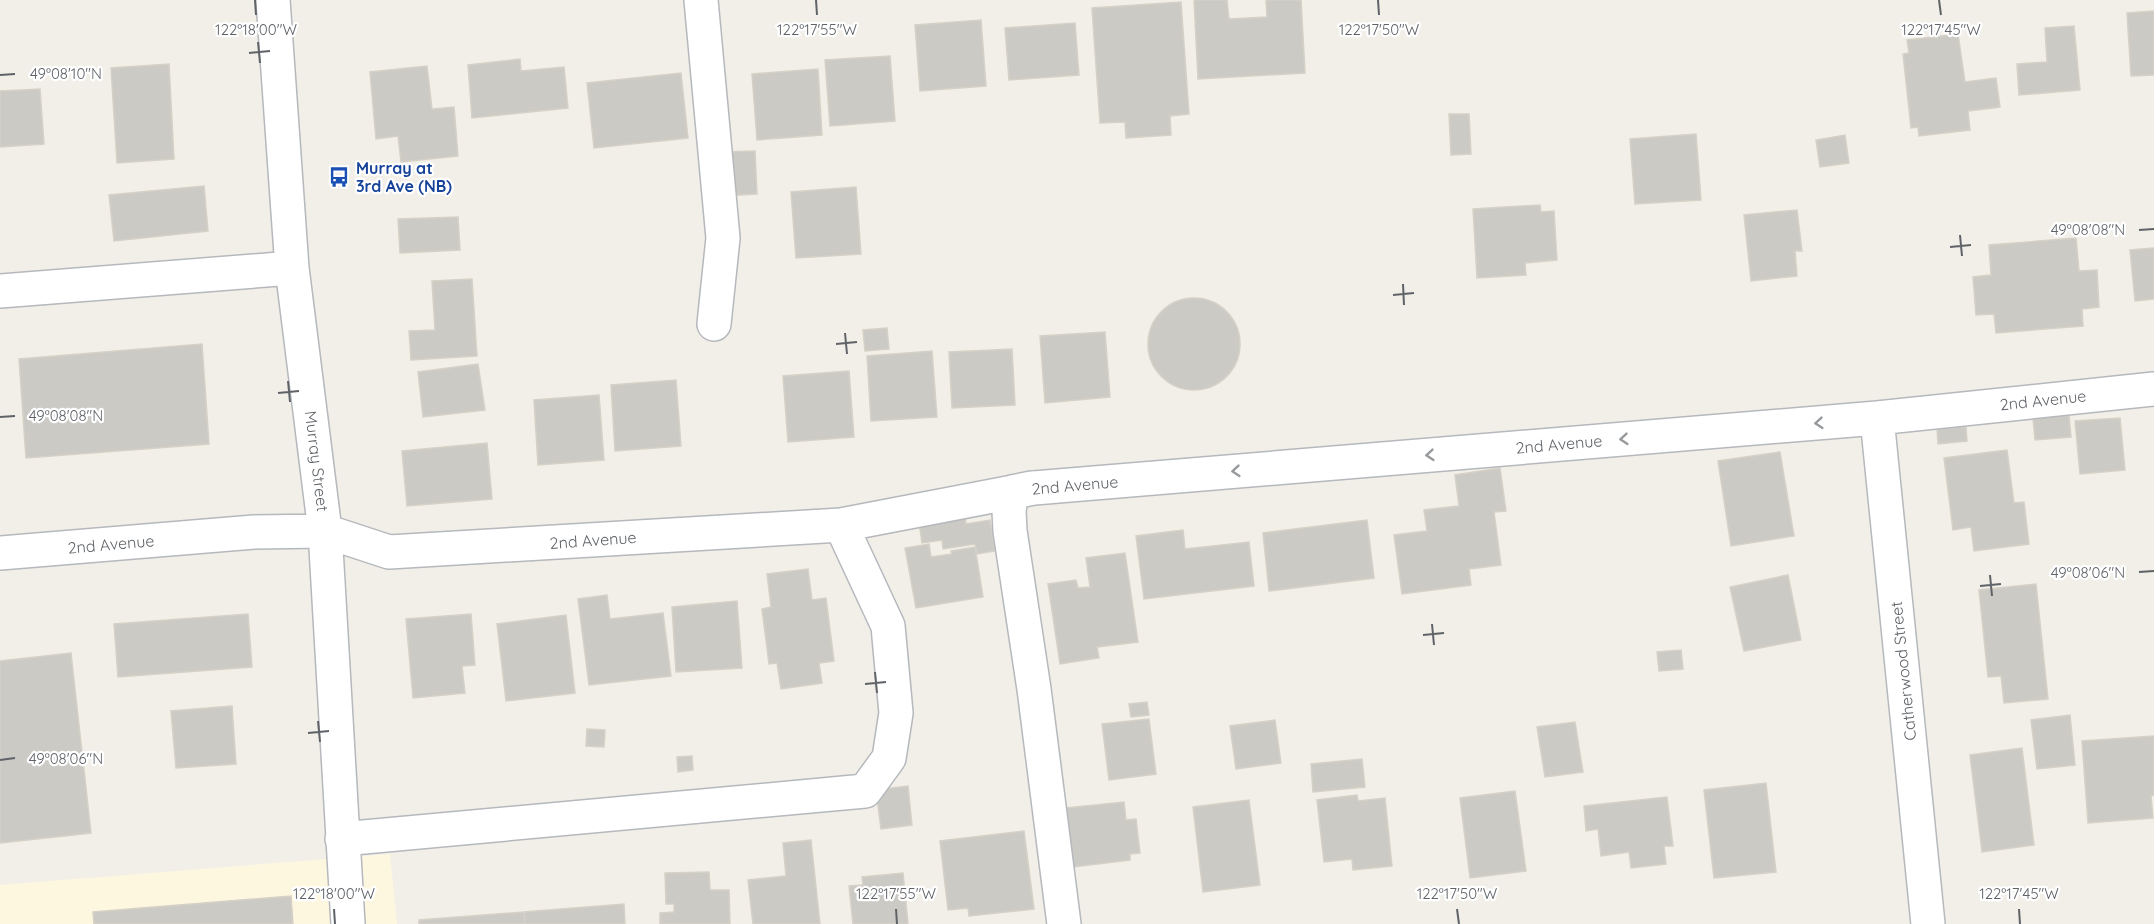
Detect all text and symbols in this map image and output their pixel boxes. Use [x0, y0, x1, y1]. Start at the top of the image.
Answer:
text: 122°18'00"W [215, 20, 297, 39]
text: 122°17'55"W [777, 20, 857, 39]
text: 122°17'50"W [1339, 20, 1420, 39]
text: 122°17'45"W [1901, 20, 1981, 39]
text: 49°08'10"N [30, 64, 102, 83]
place label: Murray at 3rd Ave (NB) [356, 158, 452, 196]
bus stop icon: Murray at 3rd Ave (NB) [327, 165, 351, 189]
text: 49°08'08"N [2051, 220, 2125, 239]
street label: 2nd Avenue [1999, 386, 2087, 414]
text: 49°08'08"N [29, 406, 103, 425]
street label: Murray Street [301, 409, 333, 513]
one-way arrow [1814, 416, 1823, 429]
street label: 2nd Avenue [1515, 430, 1603, 458]
one-way arrow [1620, 432, 1629, 445]
one-way arrow [1426, 448, 1435, 461]
one-way arrow [1231, 464, 1240, 477]
street label: 2nd Avenue [1031, 471, 1119, 499]
street label: 2nd Avenue [549, 527, 637, 553]
street label: 2nd Avenue [67, 530, 155, 558]
text: 49°08'06"N [2051, 563, 2125, 582]
street label: Catherwood Street [1886, 600, 1920, 742]
text: 49°08'06"N [29, 749, 103, 768]
text: 122°18'00"W [293, 884, 375, 903]
text: 122°17'55"W [856, 884, 936, 903]
text: 122°17'50"W [1417, 884, 1498, 903]
text: 122°17'45"W [1979, 884, 2059, 903]

